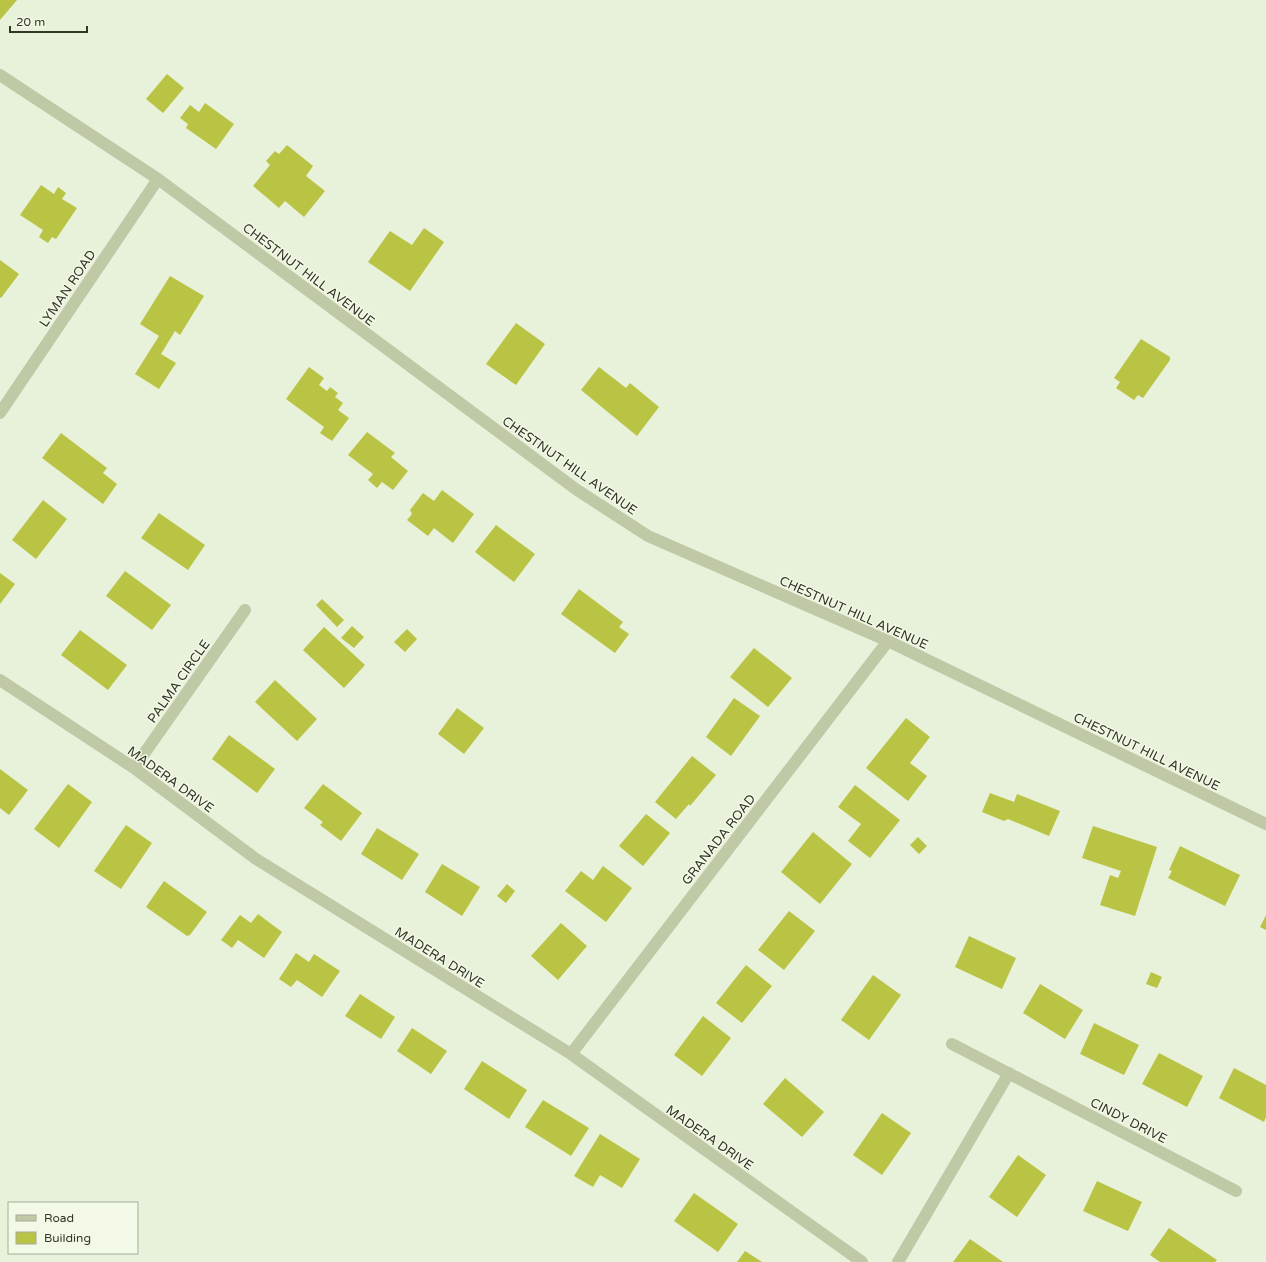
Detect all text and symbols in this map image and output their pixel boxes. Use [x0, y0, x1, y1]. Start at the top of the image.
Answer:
scale bar [10, 8, 87, 34]
text: 20 m [16, 15, 45, 29]
street label: CHESTNUT HILL AVENUE [239, 220, 378, 330]
street label: LYMAN ROAD [36, 247, 100, 330]
street label: CHESTNUT HILL AVENUE [499, 413, 640, 519]
street label: CHESTNUT HILL AVENUE [777, 573, 930, 653]
street label: PALMA CIRCLE [144, 637, 213, 726]
street label: CHESTNUT HILL AVENUE [1071, 709, 1222, 794]
street label: MADERA DRIVE [124, 743, 217, 816]
street label: GRANADA ROAD [678, 791, 759, 888]
street label: MADERA DRIVE [392, 924, 487, 992]
street label: CINDY DRIVE [1087, 1095, 1170, 1147]
street label: MADERA DRIVE [663, 1102, 756, 1174]
legend [8, 1202, 138, 1254]
text: Road [44, 1211, 74, 1225]
text: Building [44, 1231, 91, 1245]

